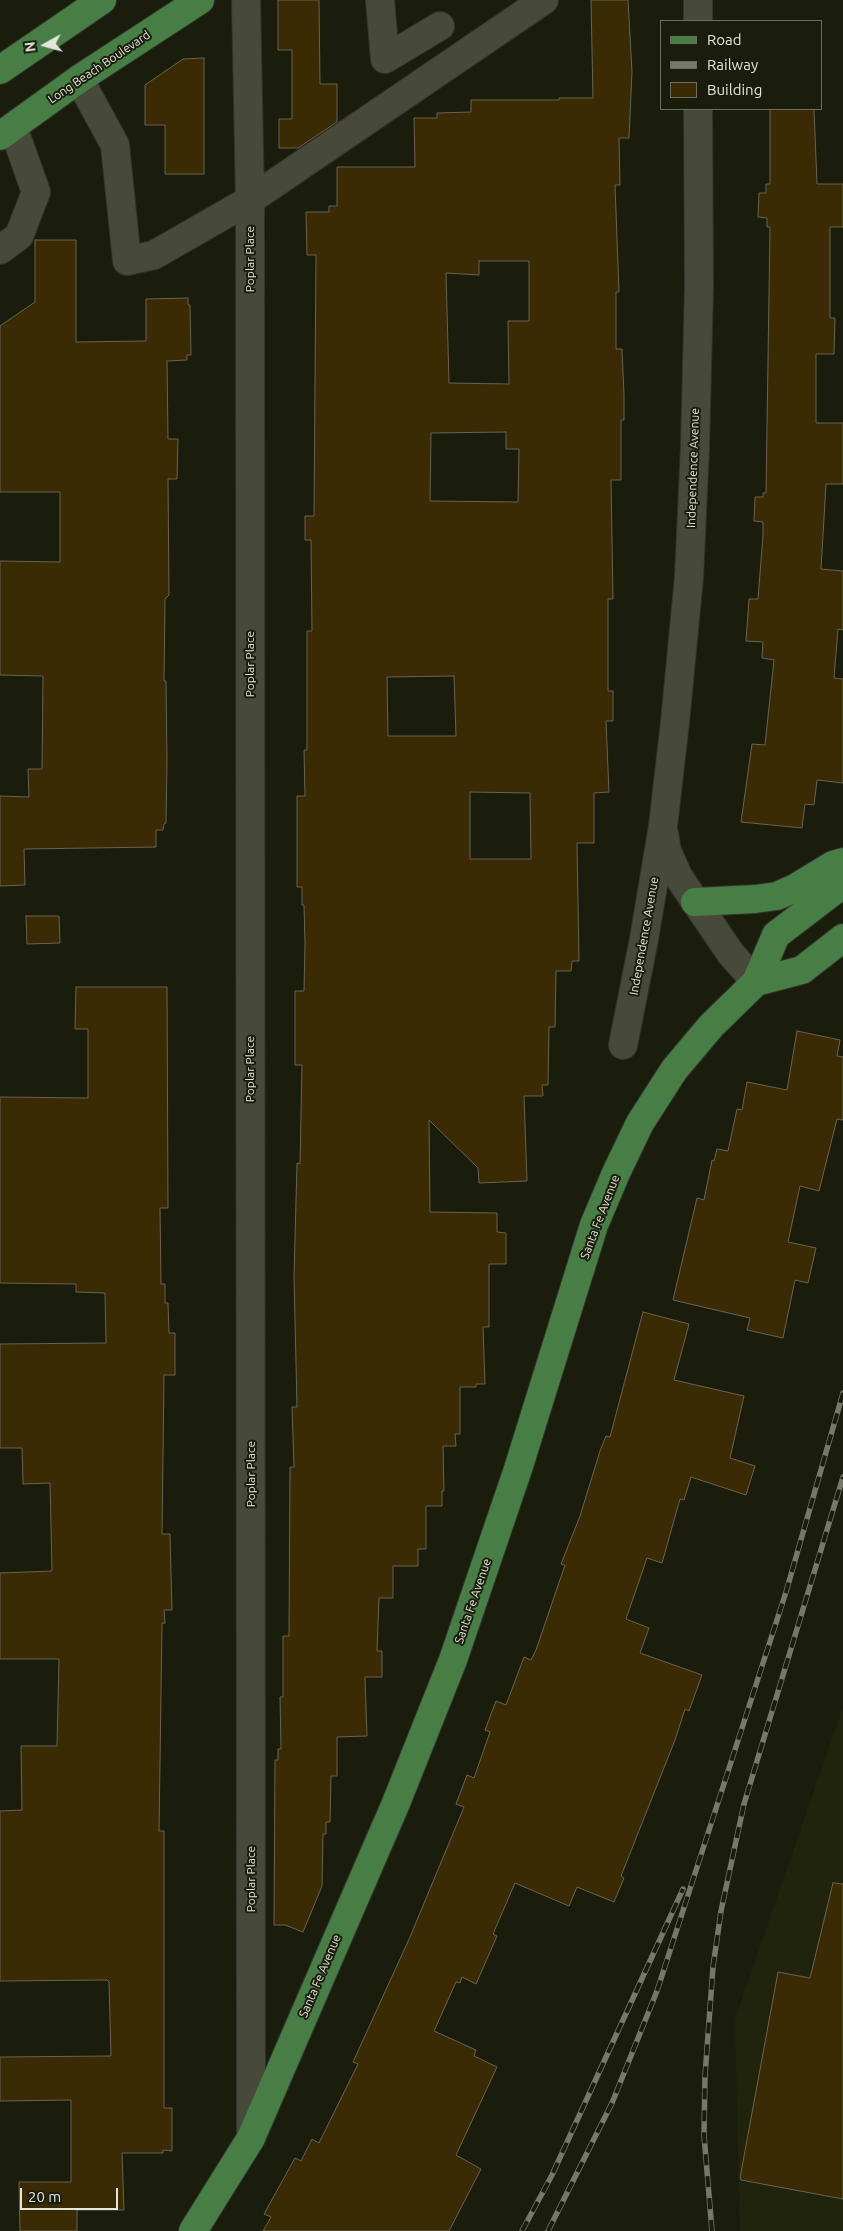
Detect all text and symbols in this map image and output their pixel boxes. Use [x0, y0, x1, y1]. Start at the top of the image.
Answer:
north arrow [20, 20, 70, 70]
legend [660, 20, 823, 110]
street label: Long Beach Boulevard [45, 27, 153, 107]
text: Road [707, 31, 742, 48]
text: N [22, 41, 39, 53]
text: Railway [707, 56, 758, 73]
text: Building [707, 81, 762, 98]
street label: Poplar Place [243, 226, 257, 292]
street label: Independence Avenue [684, 408, 702, 528]
street label: Poplar Place [243, 631, 257, 697]
street label: Independence Avenue [626, 876, 662, 996]
street label: Poplar Place [243, 1036, 257, 1102]
street label: Santa Fe Avenue [577, 1173, 623, 1261]
street label: Poplar Place [244, 1441, 258, 1507]
street label: Santa Fe Avenue [452, 1557, 494, 1645]
street label: Poplar Place [244, 1846, 258, 1912]
street label: Santa Fe Avenue [296, 1932, 344, 2020]
scale bar [22, 2178, 120, 2210]
text: 20 m [28, 2188, 61, 2205]

